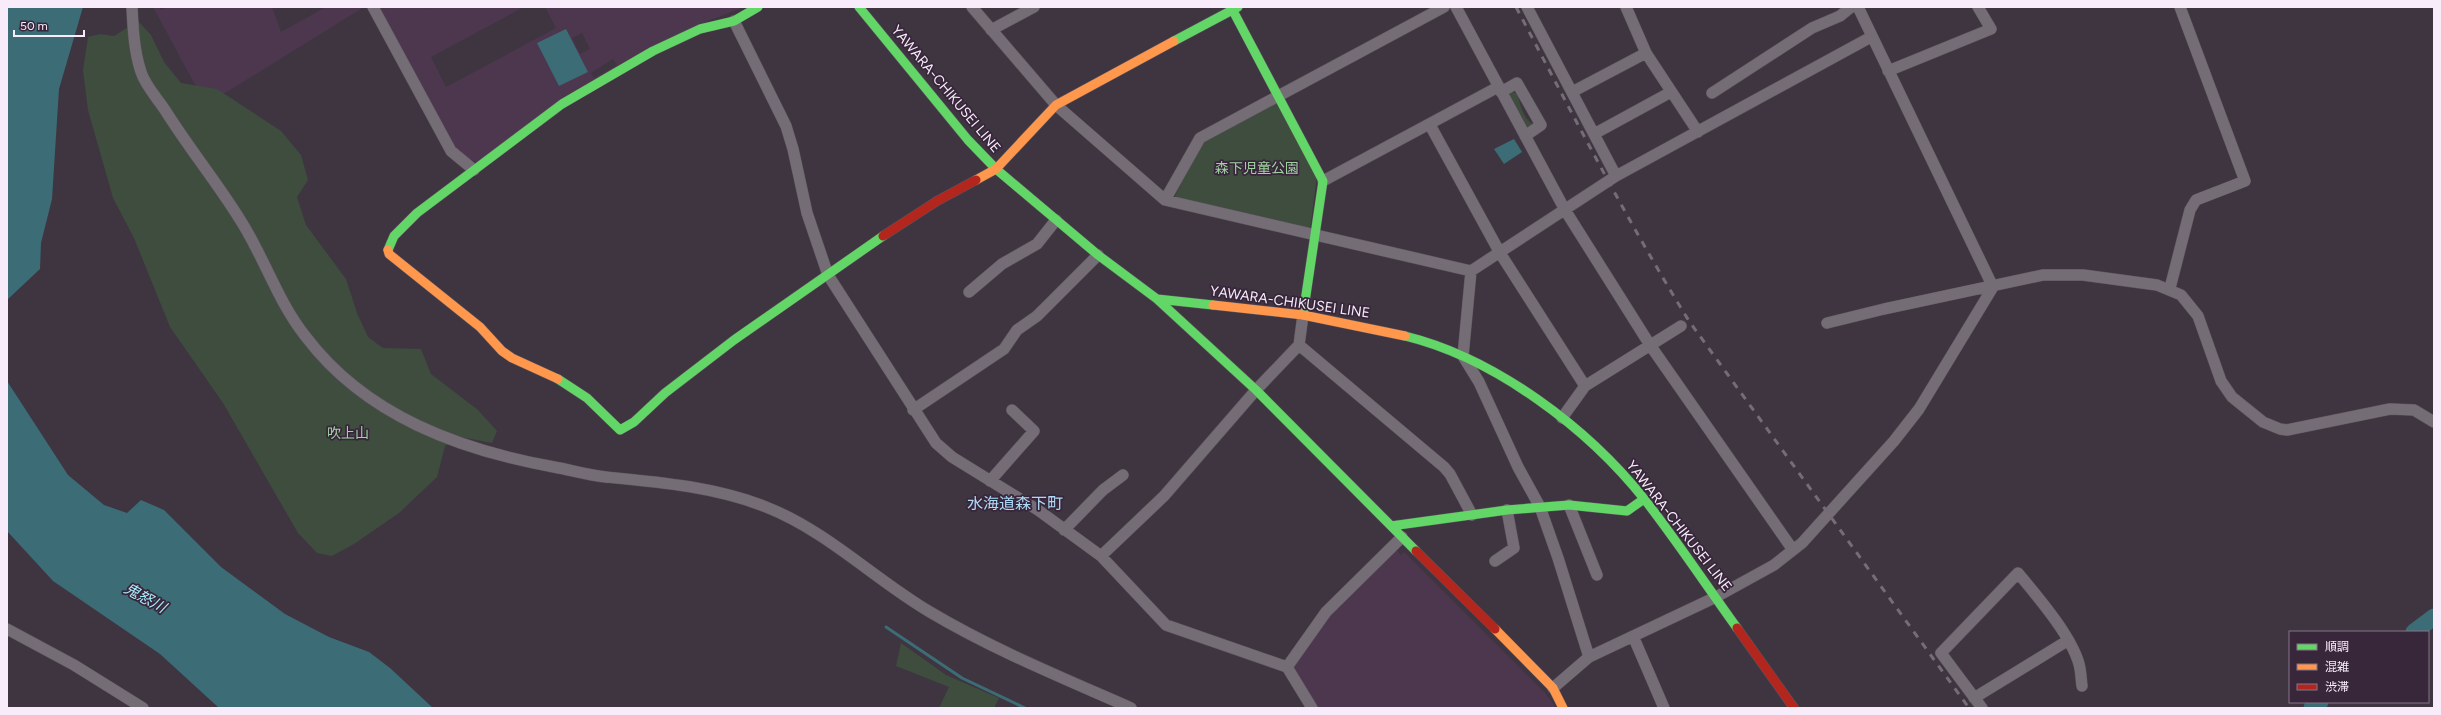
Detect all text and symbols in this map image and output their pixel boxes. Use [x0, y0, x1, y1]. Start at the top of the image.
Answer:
scale bar [14, 12, 84, 38]
text: 50 m [20, 19, 48, 33]
street label: YAWARA-CHIKUSEI LINE [888, 22, 1004, 156]
park label: 森下児童公園 [1215, 160, 1299, 177]
street label: YAWARA-CHIKUSEI LINE [1209, 282, 1371, 322]
park label: 吹上山 [327, 425, 369, 442]
street label: YAWARA-CHIKUSEI LINE [1623, 457, 1735, 595]
district label: 水海道森下町 [967, 494, 1063, 513]
water label: 鬼怒川 [121, 579, 171, 618]
legend [2289, 631, 2429, 703]
text: 順調 [2325, 640, 2349, 654]
text: 混雑 [2325, 660, 2349, 674]
text: 渋滞 [2325, 680, 2349, 694]

